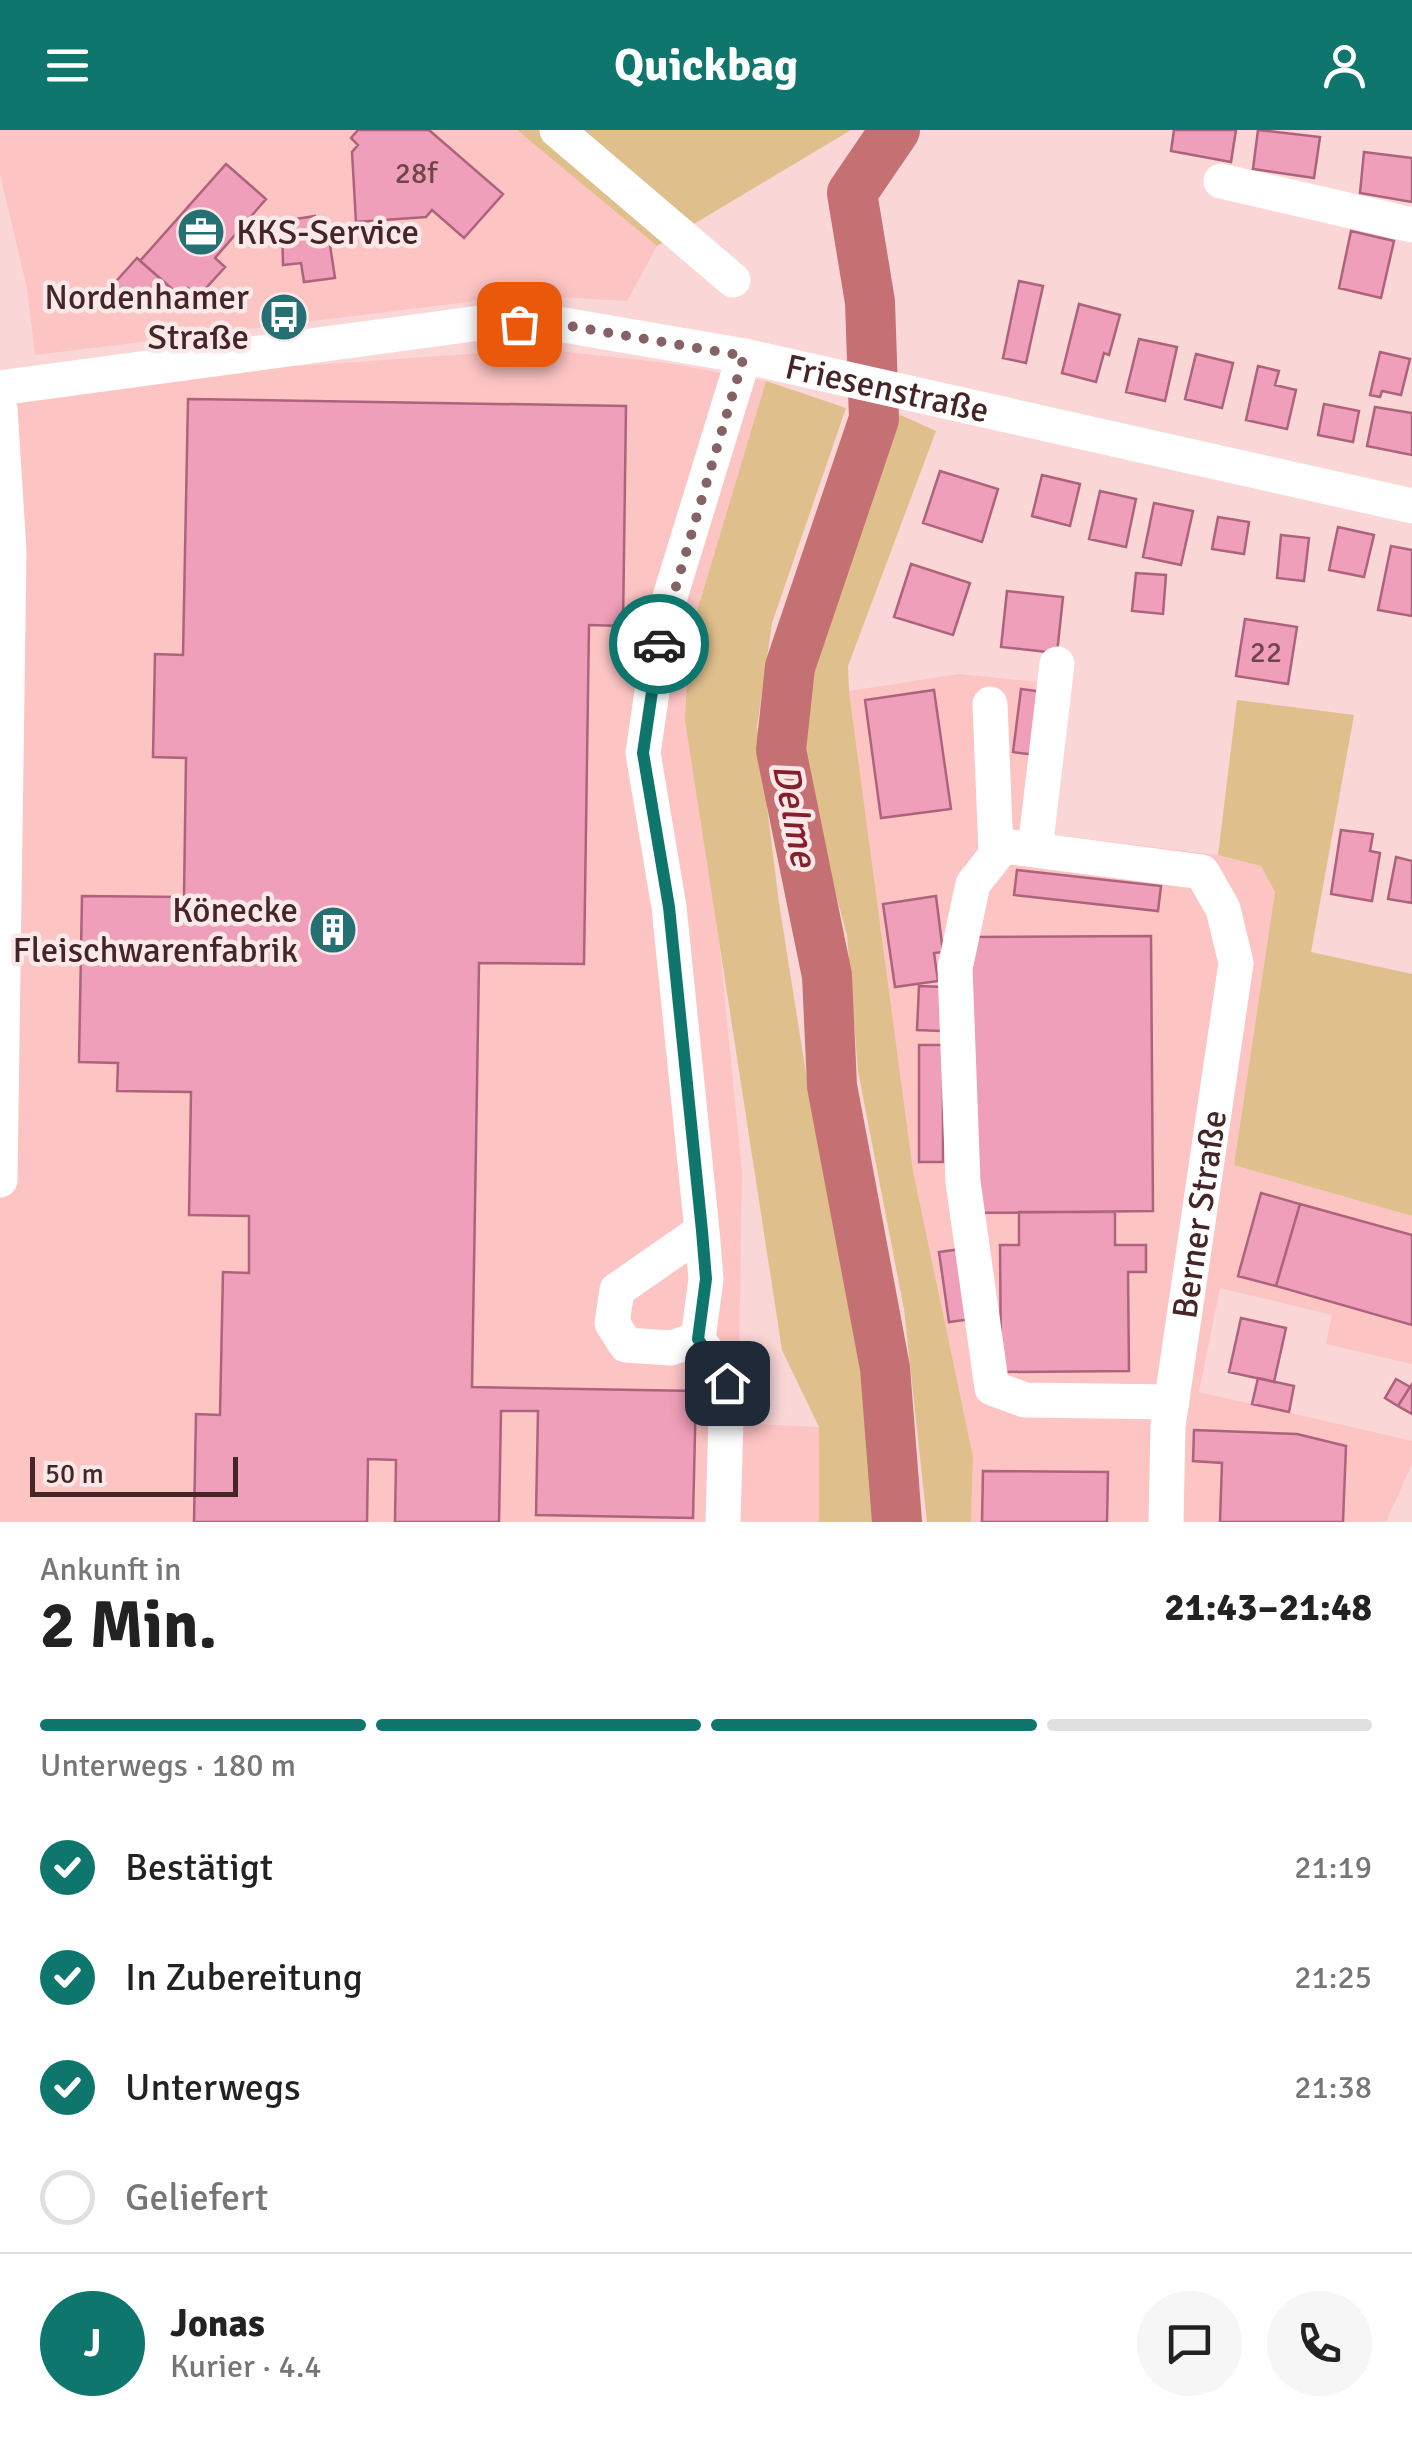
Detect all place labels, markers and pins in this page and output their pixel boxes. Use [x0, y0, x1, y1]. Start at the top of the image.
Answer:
office icon: KKS-Service [175, 206, 227, 258]
place label: KKS-Service [236, 211, 419, 254]
place label: Nordenhamer Straße [44, 276, 249, 359]
pin [477, 282, 562, 367]
bus stop icon: Nordenhamer Straße [258, 291, 310, 343]
place label: Könecke Fleischwarenfabrik [13, 889, 298, 972]
building icon: Könecke Fleischwarenfabrik [307, 904, 359, 956]
pin [685, 1341, 770, 1426]

